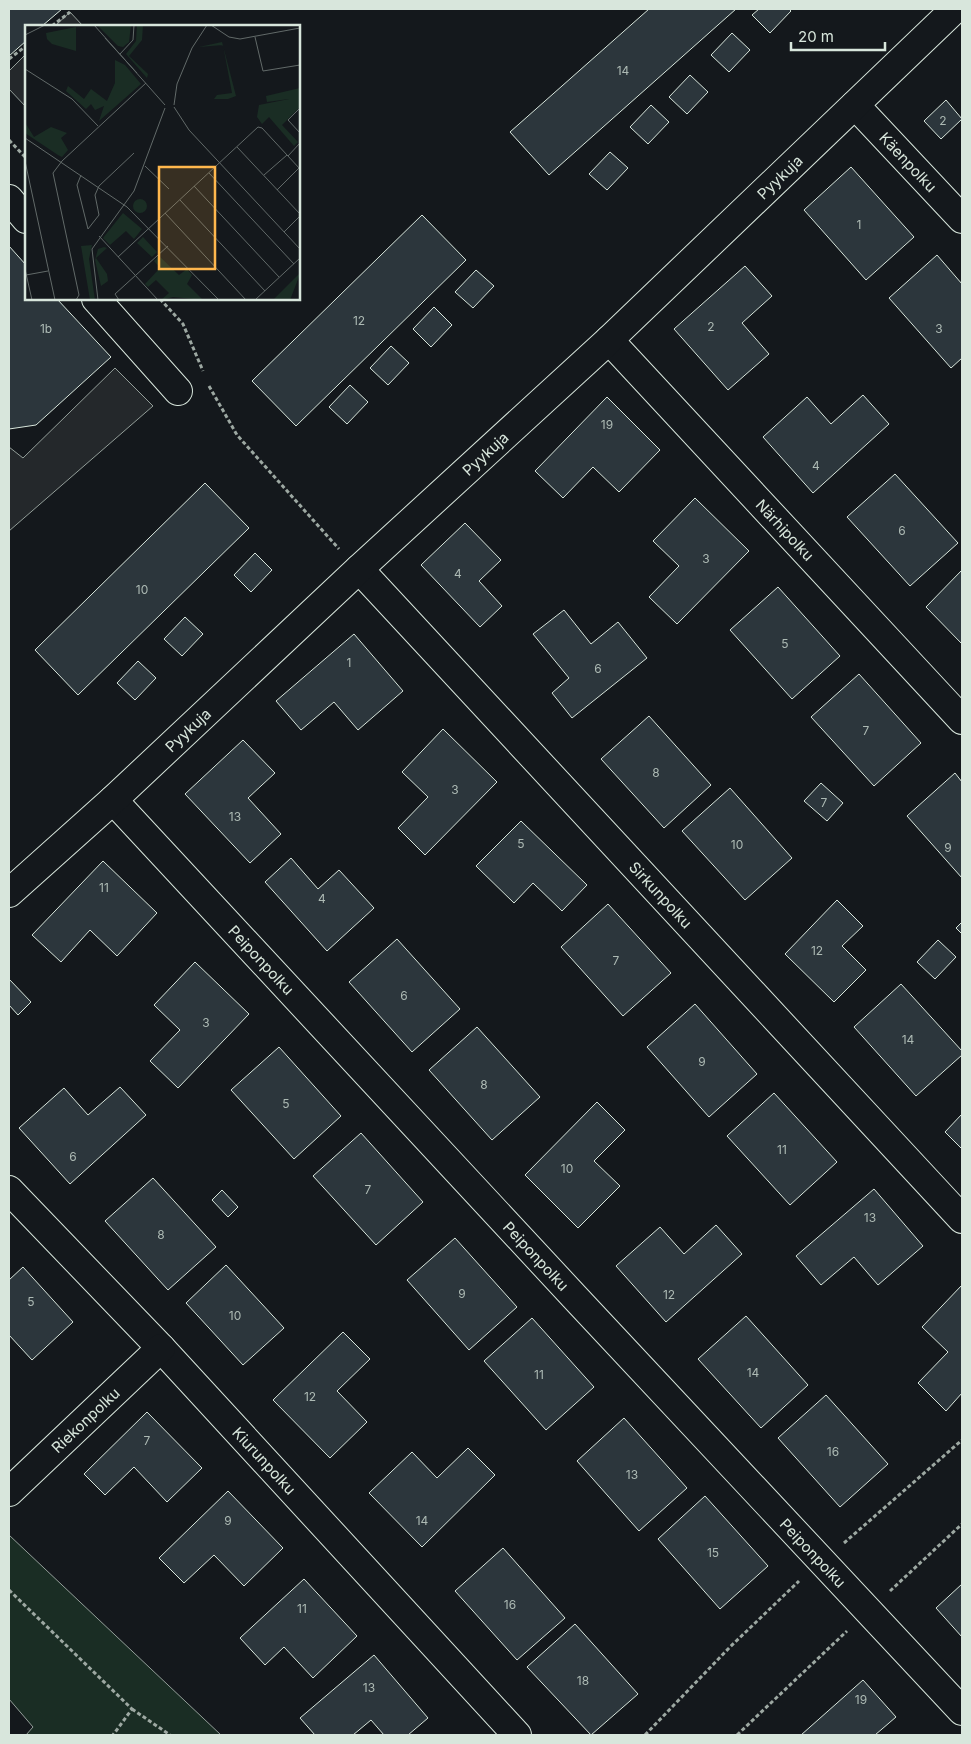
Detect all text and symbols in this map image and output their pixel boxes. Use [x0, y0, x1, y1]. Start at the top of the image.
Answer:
scale bar [791, 20, 885, 52]
inset map [25, 25, 300, 300]
text: 20 m [798, 27, 834, 46]
house number: 14 [617, 63, 630, 78]
house number: 2 [939, 113, 947, 128]
street label: Käenpolku [876, 128, 941, 196]
street label: Pyykuja [753, 151, 806, 203]
house number: 1 [857, 217, 861, 232]
house number: 12 [353, 313, 365, 328]
house number: 2 [707, 319, 715, 334]
house number: 1b [40, 321, 52, 336]
house number: 3 [935, 321, 943, 336]
house number: 19 [601, 417, 613, 432]
street label: Pyykuja [458, 428, 512, 479]
house number: 4 [812, 458, 820, 473]
street label: Närhipolku [752, 495, 818, 564]
house number: 6 [898, 523, 906, 538]
house number: 3 [702, 551, 710, 566]
house number: 4 [454, 566, 462, 581]
house number: 10 [136, 582, 148, 597]
house number: 5 [781, 636, 789, 651]
house number: 1 [347, 655, 351, 670]
house number: 6 [594, 661, 602, 676]
street label: Pyykuja [161, 704, 215, 756]
house number: 7 [863, 723, 870, 738]
house number: 8 [652, 765, 660, 780]
house number: 3 [451, 782, 459, 797]
house number: 7 [821, 795, 828, 810]
house number: 13 [229, 809, 241, 824]
house number: 5 [517, 836, 525, 851]
house number: 10 [731, 837, 743, 852]
house number: 9 [944, 840, 952, 855]
street label: Sirkunpolku [625, 857, 697, 932]
house number: 11 [99, 880, 109, 895]
house number: 4 [318, 891, 326, 906]
street label: Peiponpolku [225, 921, 298, 998]
house number: 12 [811, 943, 823, 958]
house number: 7 [613, 953, 620, 968]
house number: 6 [400, 988, 408, 1003]
house number: 3 [202, 1015, 210, 1030]
house number: 14 [902, 1032, 915, 1047]
house number: 9 [698, 1054, 706, 1069]
house number: 8 [480, 1077, 488, 1092]
house number: 5 [282, 1096, 290, 1111]
house number: 11 [777, 1142, 787, 1157]
house number: 6 [69, 1149, 77, 1164]
house number: 10 [561, 1161, 573, 1176]
house number: 7 [365, 1182, 372, 1197]
house number: 13 [864, 1210, 876, 1225]
street label: Peiponpolku [499, 1217, 573, 1294]
house number: 8 [157, 1227, 165, 1242]
house number: 9 [458, 1286, 466, 1301]
house number: 12 [663, 1287, 675, 1302]
house number: 5 [27, 1294, 35, 1309]
house number: 10 [229, 1308, 241, 1323]
house number: 14 [747, 1365, 760, 1380]
house number: 11 [534, 1367, 544, 1382]
street label: Riekonpolku [47, 1383, 123, 1457]
house number: 12 [304, 1389, 316, 1404]
street label: Kiurunpolku [229, 1423, 300, 1498]
house number: 7 [144, 1433, 151, 1448]
house number: 16 [827, 1444, 839, 1459]
house number: 13 [626, 1467, 638, 1482]
house number: 9 [224, 1513, 232, 1528]
house number: 14 [416, 1513, 429, 1528]
street label: Peiponpolku [776, 1514, 850, 1591]
house number: 15 [707, 1545, 719, 1560]
house number: 16 [504, 1597, 516, 1612]
house number: 11 [297, 1601, 307, 1616]
house number: 18 [577, 1673, 589, 1688]
house number: 13 [363, 1680, 375, 1695]
house number: 19 [855, 1692, 867, 1707]

